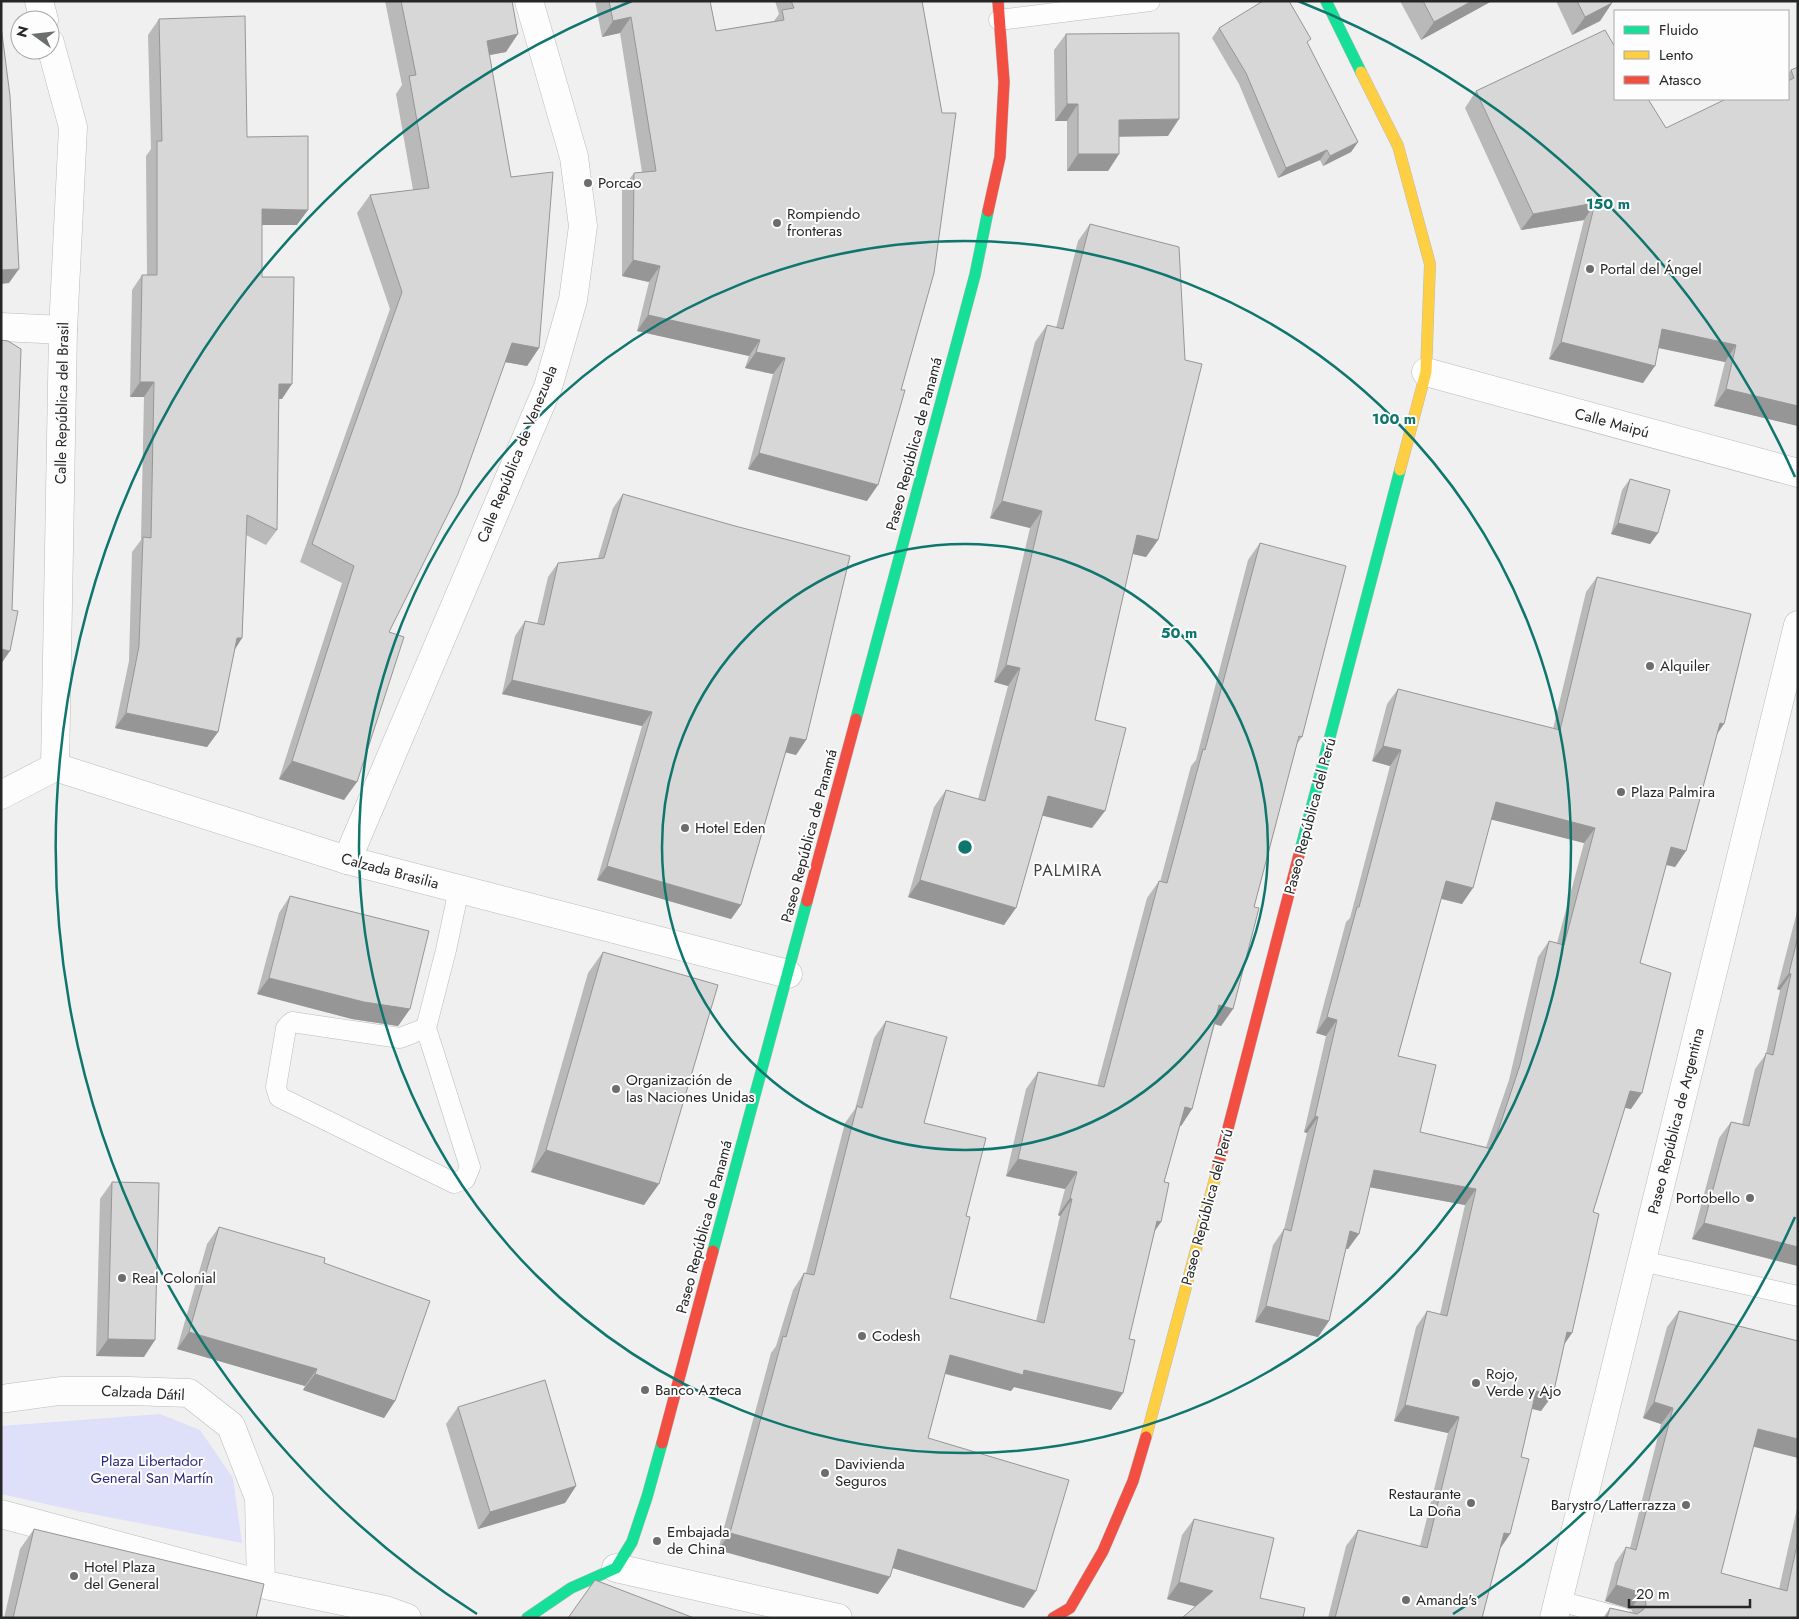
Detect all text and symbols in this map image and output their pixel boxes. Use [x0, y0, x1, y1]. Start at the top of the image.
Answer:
north arrow [10, 10, 60, 60]
legend [1614, 10, 1789, 100]
text: Fluido [1659, 19, 1698, 41]
text: N [11, 24, 34, 40]
text: Lento [1659, 44, 1693, 66]
text: Atasco [1659, 69, 1701, 91]
place label: Porcao [598, 172, 641, 194]
marker: Porcao [582, 177, 594, 189]
text: 150 m [1586, 193, 1630, 215]
place label: Rompiendo fronteras [787, 203, 860, 242]
marker: Rompiendo fronteras [771, 217, 783, 229]
place label: Portal del Ángel [1600, 258, 1702, 280]
marker: Portal del Ángel [1584, 263, 1596, 275]
street label: Calle República del Brasil [50, 322, 74, 484]
street label: Paseo República de Panamá [880, 355, 948, 533]
street label: Calle República de Venezuela [471, 362, 563, 546]
street label: Calle Maipú [1572, 402, 1652, 444]
text: 100 m [1372, 408, 1416, 430]
text: 50 m [1161, 622, 1197, 644]
place label: Alquiler [1660, 655, 1711, 677]
marker: Alquiler [1644, 660, 1656, 672]
street label: Paseo República del Perú [1278, 735, 1342, 897]
street label: Paseo República de Panamá [775, 747, 843, 925]
place label: Plaza Palmira [1631, 781, 1715, 803]
marker: Plaza Palmira [1615, 786, 1627, 798]
place label: Hotel Eden [695, 817, 766, 839]
marker: Hotel Eden [679, 822, 691, 834]
centre of rings [956, 838, 974, 856]
street label: Calzada Brasilia [339, 847, 441, 895]
district label: PALMIRA [1034, 859, 1102, 882]
street label: Paseo República de Argentina [1642, 1026, 1710, 1216]
place label: Organización de las Naciones Unidas [626, 1069, 754, 1108]
marker: Organización de las Naciones Unidas [610, 1083, 622, 1095]
street label: Paseo República del Perú [1175, 1126, 1239, 1288]
street label: Paseo República de Panamá [670, 1138, 738, 1316]
place label: Portobello [1676, 1187, 1740, 1209]
marker: Portobello [1744, 1192, 1756, 1204]
place label: Real Colonial [132, 1267, 216, 1289]
marker: Real Colonial [116, 1272, 128, 1284]
place label: Codesh [872, 1325, 921, 1347]
marker: Codesh [856, 1330, 868, 1342]
place label: Rojo, Verde y Ajo [1486, 1363, 1561, 1402]
marker: Rojo, Verde y Ajo [1470, 1377, 1482, 1389]
place label: Banco Azteca [655, 1379, 742, 1401]
street label: Calzada Dátil [101, 1380, 185, 1406]
marker: Banco Azteca [639, 1384, 651, 1396]
park label: Plaza Libertador General San Martín [91, 1450, 213, 1489]
place label: Davivienda Seguros [835, 1453, 905, 1492]
marker: Davivienda Seguros [819, 1467, 831, 1479]
place label: Restaurante La Doña [1389, 1483, 1461, 1522]
place label: Barystro/Latterrazza [1551, 1494, 1676, 1516]
marker: Restaurante La Doña [1465, 1497, 1477, 1509]
marker: Barystro/Latterrazza [1680, 1499, 1692, 1511]
place label: Embajada de China [667, 1521, 729, 1560]
marker: Embajada de China [651, 1535, 663, 1547]
place label: Hotel Plaza del General [84, 1556, 159, 1595]
marker: Hotel Plaza del General [68, 1570, 80, 1582]
scale bar [1629, 1576, 1750, 1608]
text: 20 m [1636, 1583, 1670, 1605]
place label: Amanda's [1416, 1589, 1477, 1611]
marker: Amanda's [1400, 1594, 1412, 1606]

